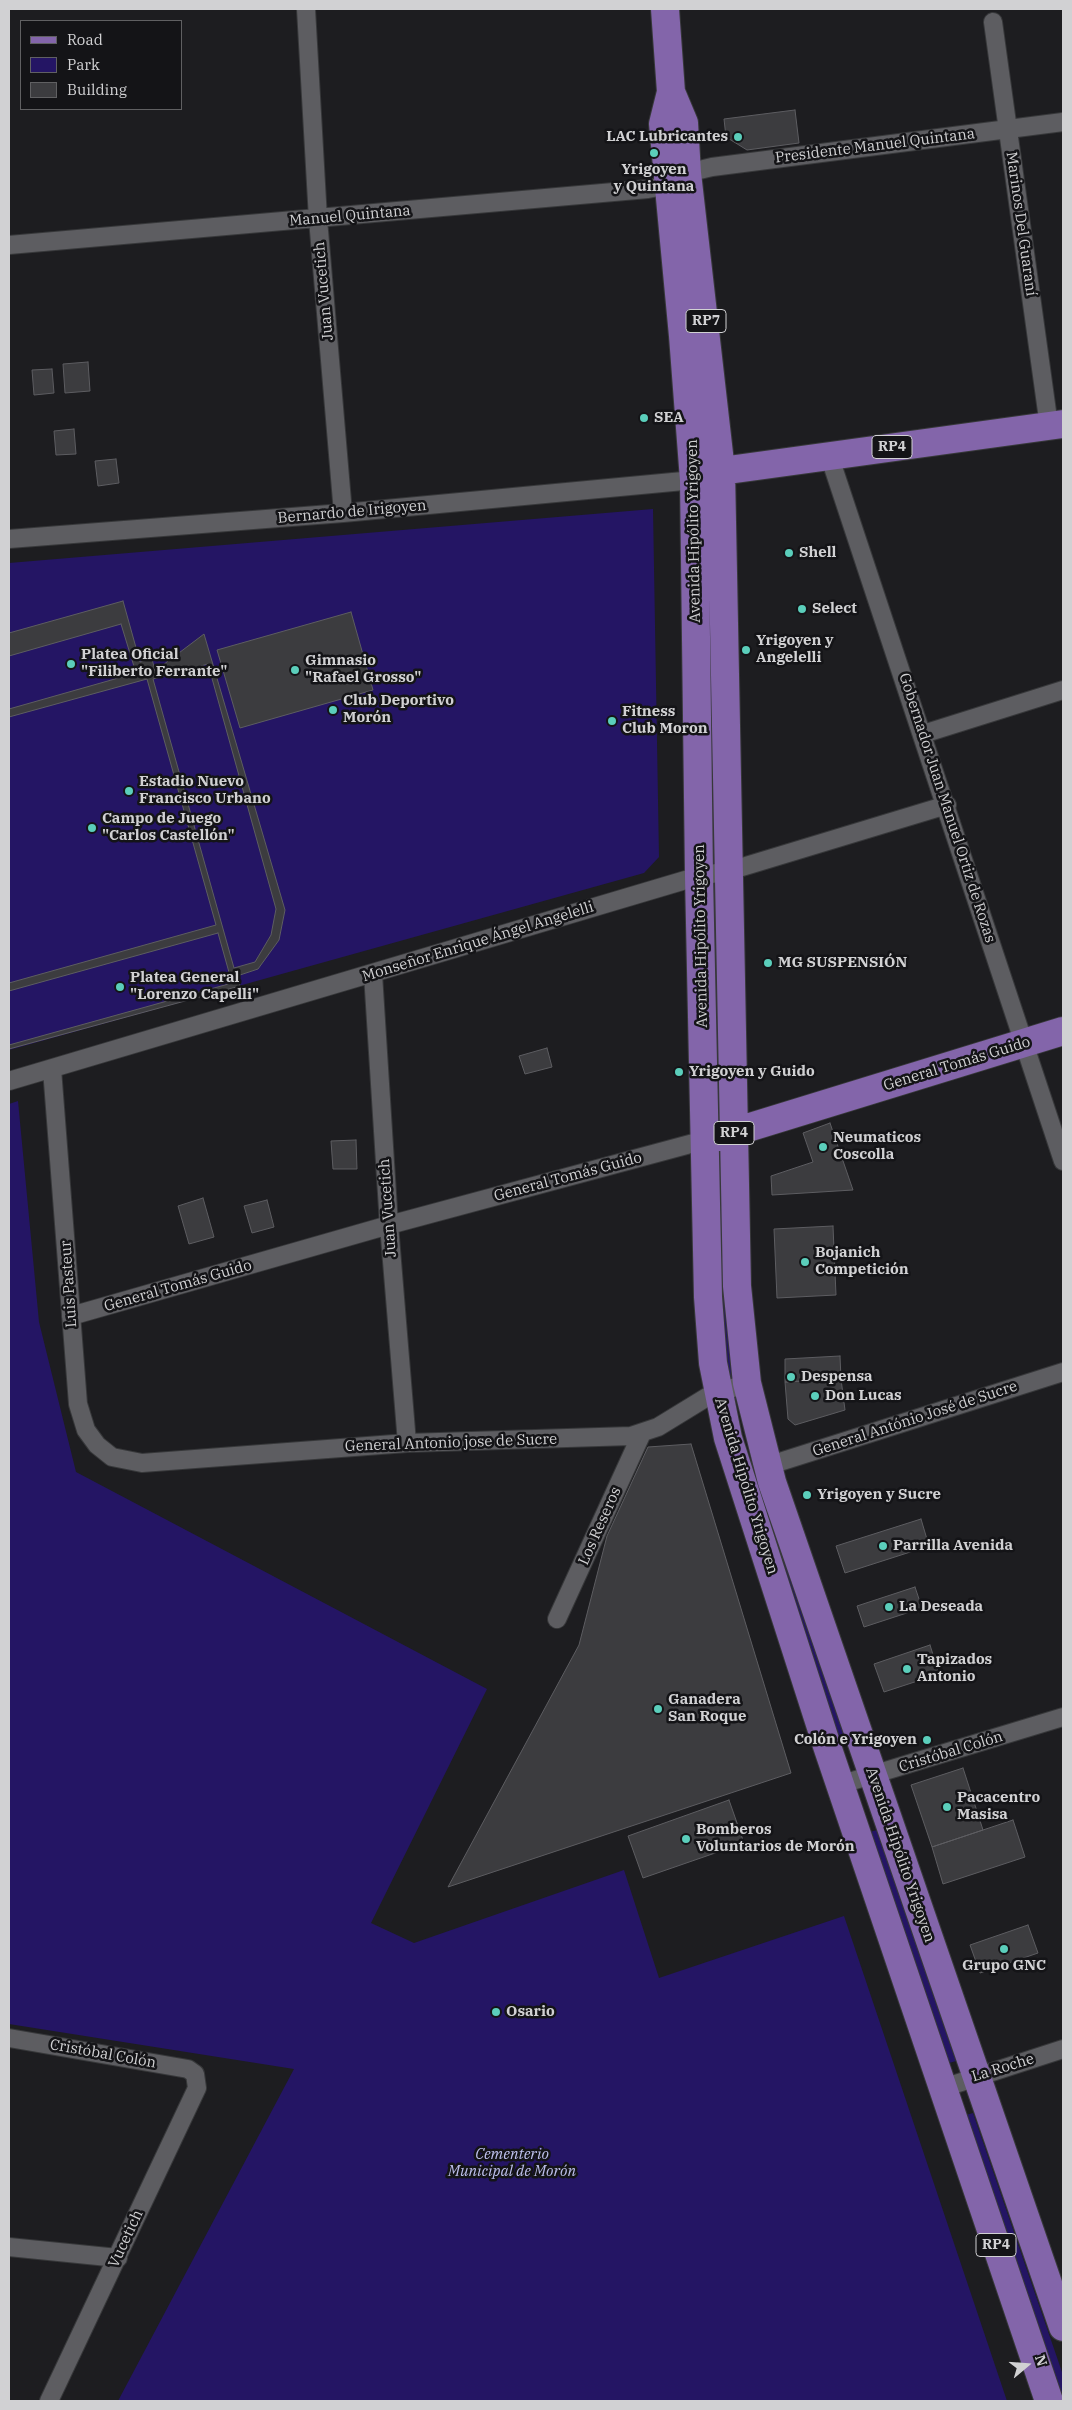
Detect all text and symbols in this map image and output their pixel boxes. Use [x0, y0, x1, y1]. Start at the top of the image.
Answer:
legend [20, 20, 182, 110]
text: Road [67, 30, 103, 49]
text: Park [67, 55, 100, 74]
text: Building [67, 80, 127, 99]
street label: Presidente Manuel Quintana [774, 125, 976, 167]
place label: LAC Lubricantes [606, 128, 728, 146]
marker: LAC Lubricantes [732, 131, 744, 143]
marker: Yrigoyen y Quintana [648, 147, 660, 159]
street label: Marinos Del Guaraní [1002, 151, 1040, 297]
place label: Yrigoyen y Quintana [614, 161, 694, 196]
street label: Manuel Quintana [289, 202, 411, 230]
street label: Juan Vucetich [311, 241, 337, 341]
road number: RP7 [686, 310, 726, 332]
place label: SEA [654, 409, 684, 427]
marker: SEA [638, 412, 650, 424]
road number: RP4 [872, 436, 912, 458]
street label: Avenida Hipólito Yrigoyen [683, 439, 705, 623]
street label: Bernardo de Irigoyen [277, 497, 427, 527]
place label: Shell [799, 544, 836, 562]
marker: Shell [783, 547, 795, 559]
place label: Select [812, 600, 857, 618]
marker: Select [796, 603, 808, 615]
place label: Yrigoyen y Angelelli [756, 632, 834, 667]
marker: Yrigoyen y Angelelli [740, 644, 752, 656]
place label: Platea Oficial "Filiberto Ferrante" [81, 646, 227, 681]
place label: Gimnasio "Rafael Grosso" [305, 652, 421, 687]
marker: Platea Oficial "Filiberto Ferrante" [65, 658, 77, 670]
marker: Gimnasio "Rafael Grosso" [289, 664, 301, 676]
street label: Gobernador Juan Manuel Ortiz de Rozas [895, 671, 999, 945]
place label: Club Deportivo Morón [343, 692, 454, 727]
place label: Fitness Club Moron [622, 703, 708, 738]
marker: Club Deportivo Morón [327, 704, 339, 716]
marker: Fitness Club Moron [606, 715, 618, 727]
place label: Estadio Nuevo Francisco Urbano [139, 773, 271, 808]
marker: Estadio Nuevo Francisco Urbano [123, 785, 135, 797]
place label: Campo de Juego "Carlos Castellón" [102, 810, 235, 845]
marker: Campo de Juego "Carlos Castellón" [86, 822, 98, 834]
street label: Avenida Hipólito Yrigoyen [690, 844, 712, 1028]
street label: Monseñor Enrique Ángel Angelelli [360, 898, 596, 986]
place label: MG SUSPENSIÓN [778, 954, 907, 972]
marker: MG SUSPENSIÓN [762, 957, 774, 969]
place label: Platea General "Lorenzo Capelli" [130, 969, 259, 1004]
marker: Platea General "Lorenzo Capelli" [114, 981, 126, 993]
street label: General Tomás Guido [881, 1033, 1033, 1095]
place label: Yrigoyen y Guido [689, 1063, 815, 1081]
marker: Yrigoyen y Guido [673, 1066, 685, 1078]
road number: RP4 [714, 1122, 754, 1144]
place label: Neumaticos Coscolla [833, 1129, 921, 1164]
marker: Neumaticos Coscolla [817, 1141, 829, 1153]
street label: General Tomás Guido [492, 1149, 644, 1205]
street label: Juan Vucetich [376, 1158, 400, 1258]
street label: Luis Pasteur [57, 1240, 81, 1328]
place label: Bojanich Competición [815, 1244, 909, 1279]
street label: General Tomás Guido [102, 1256, 254, 1316]
marker: Bojanich Competición [799, 1256, 811, 1268]
place label: Despensa [801, 1368, 873, 1386]
marker: Despensa [785, 1371, 797, 1383]
street label: General António José de Sucre [810, 1377, 1020, 1461]
place label: Don Lucas [825, 1387, 902, 1405]
marker: Don Lucas [809, 1390, 821, 1402]
street label: Avenida Hipólito Yrigoyen [711, 1395, 781, 1577]
street label: General Antonio jose de Sucre [345, 1430, 557, 1456]
street label: Los Reseros [575, 1484, 625, 1568]
place label: Yrigoyen y Sucre [817, 1486, 941, 1504]
marker: Yrigoyen y Sucre [801, 1489, 813, 1501]
place label: Parrilla Avenida [893, 1537, 1013, 1555]
marker: Parrilla Avenida [877, 1540, 889, 1552]
place label: La Deseada [899, 1598, 983, 1616]
marker: La Deseada [883, 1601, 895, 1613]
place label: Tapizados Antonio [917, 1651, 992, 1686]
marker: Tapizados Antonio [901, 1663, 913, 1675]
place label: Ganadera San Roque [668, 1691, 747, 1726]
marker: Ganadera San Roque [652, 1703, 664, 1715]
street label: Cristóbal Colón [897, 1728, 1005, 1776]
place label: Colón e Yrigoyen [794, 1731, 917, 1749]
marker: Colón e Yrigoyen [921, 1734, 933, 1746]
street label: Avenida Hipólito Yrigoyen [862, 1765, 938, 1945]
place label: Pacacentro Masisa [957, 1789, 1040, 1824]
marker: Pacacentro Masisa [941, 1801, 953, 1813]
place label: Bomberos Voluntarios de Morón [696, 1821, 855, 1856]
marker: Bomberos Voluntarios de Morón [680, 1833, 692, 1845]
marker: Grupo GNC [998, 1943, 1010, 1955]
place label: Grupo GNC [962, 1957, 1046, 1975]
place label: Osario [506, 2003, 555, 2021]
marker: Osario [490, 2006, 502, 2018]
street label: Cristóbal Colón [48, 2036, 158, 2072]
street label: La Roche [970, 2050, 1036, 2086]
park label: Cementerio Municipal de Morón [448, 2146, 576, 2181]
street label: Vucetich [105, 2207, 147, 2271]
road number: RP4 [976, 2234, 1016, 2256]
north arrow [1002, 2340, 1052, 2390]
text: N [1031, 2352, 1052, 2368]

